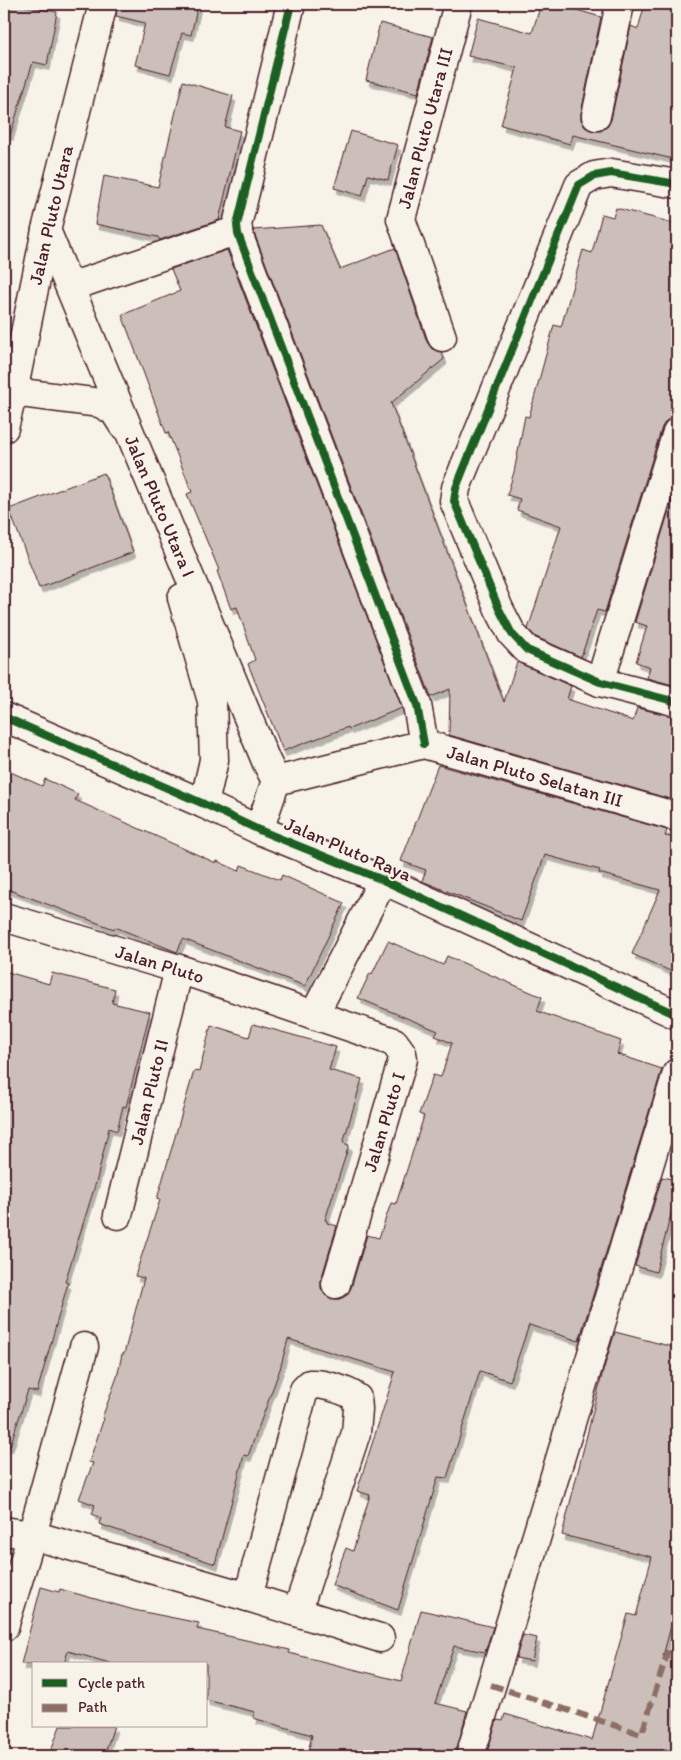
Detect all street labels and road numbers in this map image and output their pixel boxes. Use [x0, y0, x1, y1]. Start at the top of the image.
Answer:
street label: Jalan Pluto Utara III [392, 45, 458, 211]
street label: Jalan Pluto Utara [24, 143, 78, 287]
street label: Jalan Pluto Utara I [120, 432, 200, 580]
street label: Jalan Pluto Selatan III [444, 740, 626, 812]
street label: Jalan Pluto Raya [281, 812, 415, 886]
street label: Jalan Pluto [113, 940, 207, 988]
street label: Jalan Pluto II [125, 1037, 173, 1147]
street label: Jalan Pluto I [358, 1069, 410, 1175]

